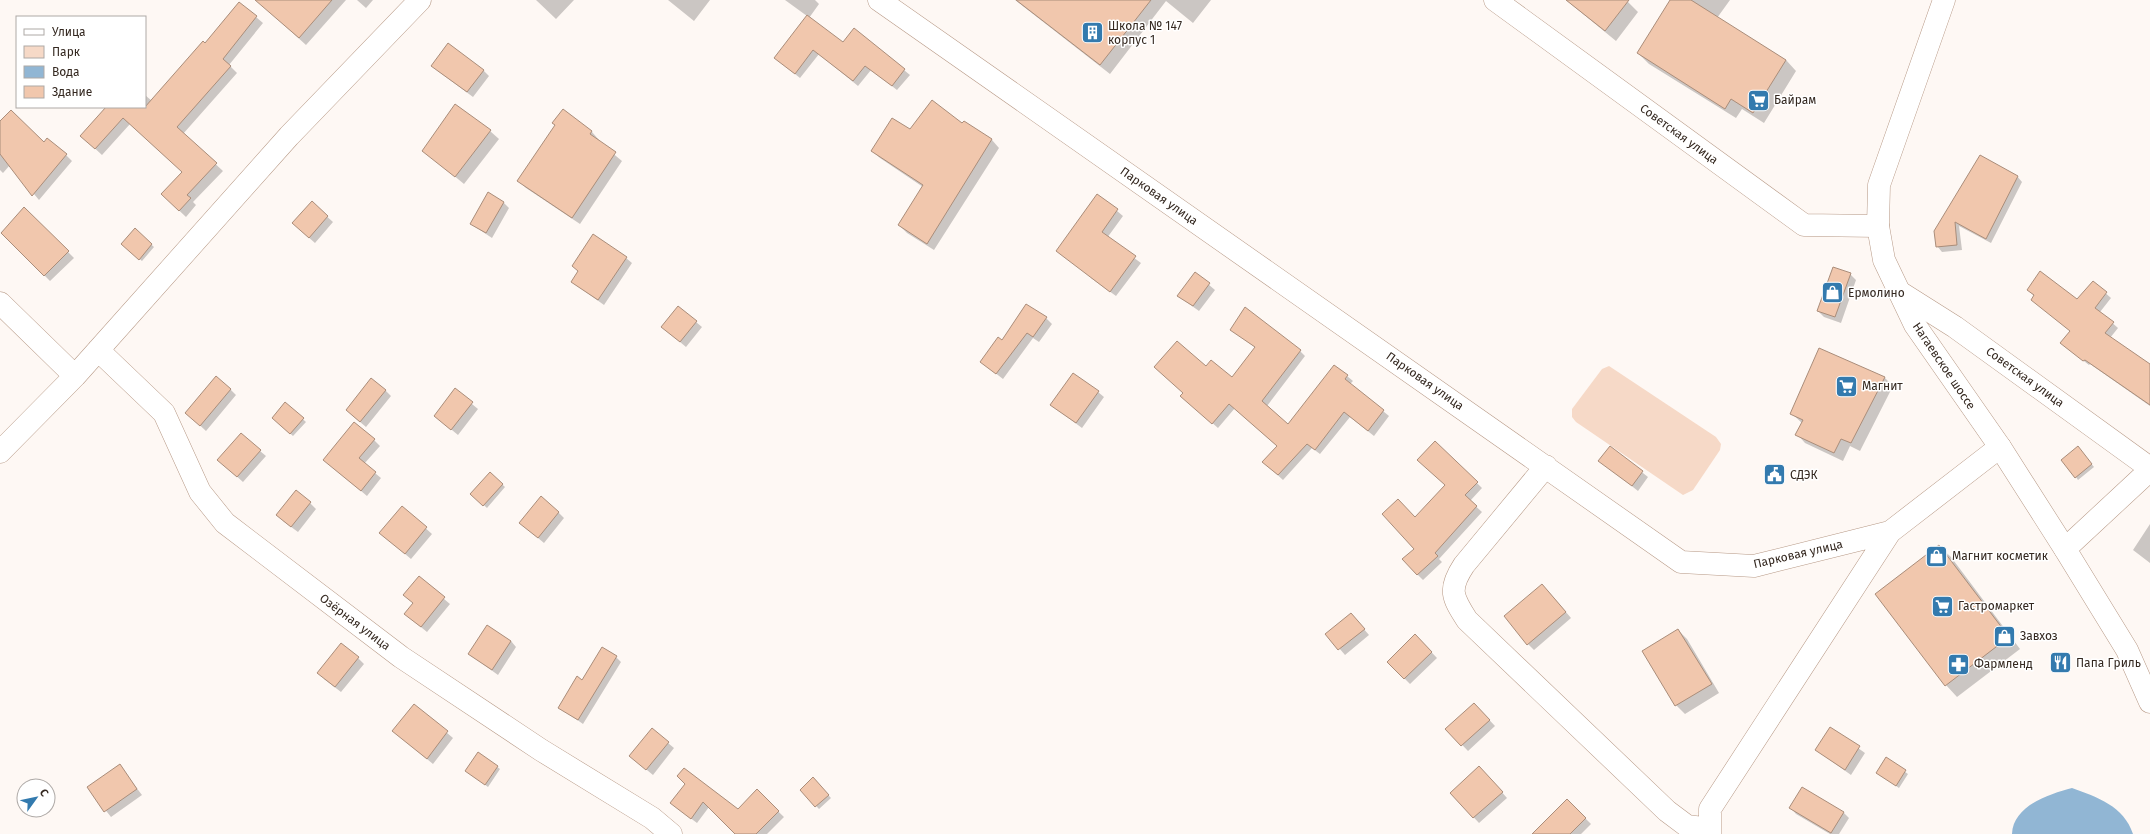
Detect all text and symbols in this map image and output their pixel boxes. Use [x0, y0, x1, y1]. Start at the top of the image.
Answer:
legend [16, 16, 146, 108]
place label: Школа № 147 корпус 1 [1108, 19, 1182, 47]
building icon: Школа № 147 корпус 1 [1079, 20, 1105, 46]
text: Улица [52, 25, 86, 39]
text: Парк [52, 45, 81, 59]
text: Вода [52, 65, 79, 79]
text: Здание [52, 85, 92, 99]
supermarket icon: Байрам [1745, 87, 1771, 113]
place label: Байрам [1774, 93, 1816, 107]
street label: Советская улица [1637, 101, 1721, 167]
street label: Парковая улица [1118, 164, 1200, 228]
shop icon: Ермолино [1820, 280, 1846, 306]
place label: Ермолино [1848, 286, 1905, 300]
street label: Нагаевское шоссе [1910, 320, 1978, 412]
street label: Советская улица [1983, 344, 2067, 410]
street label: Парковая улица [1384, 349, 1466, 413]
supermarket icon: Магнит [1833, 373, 1859, 399]
place label: Магнит [1862, 379, 1903, 393]
public building icon: СДЭК [1761, 462, 1787, 488]
place label: СДЭК [1790, 468, 1818, 482]
street label: Парковая улица [1752, 537, 1844, 571]
shop icon: Магнит косметик [1924, 543, 1950, 569]
place label: Магнит косметик [1952, 549, 2049, 563]
street label: Озёрная улица [317, 591, 393, 653]
supermarket icon: Гастромаркет [1929, 593, 1955, 619]
place label: Гастромаркет [1958, 599, 2035, 613]
shop icon: Завхоз [1991, 623, 2017, 649]
place label: Завхоз [2020, 629, 2058, 643]
restaurant icon: Папа Гриль [2048, 650, 2074, 676]
pharmacy icon: Фармленд [1945, 651, 1971, 677]
place label: Папа Гриль [2076, 656, 2141, 670]
place label: Фармленд [1974, 657, 2033, 671]
north arrow [16, 778, 56, 818]
text: С [37, 787, 52, 800]

